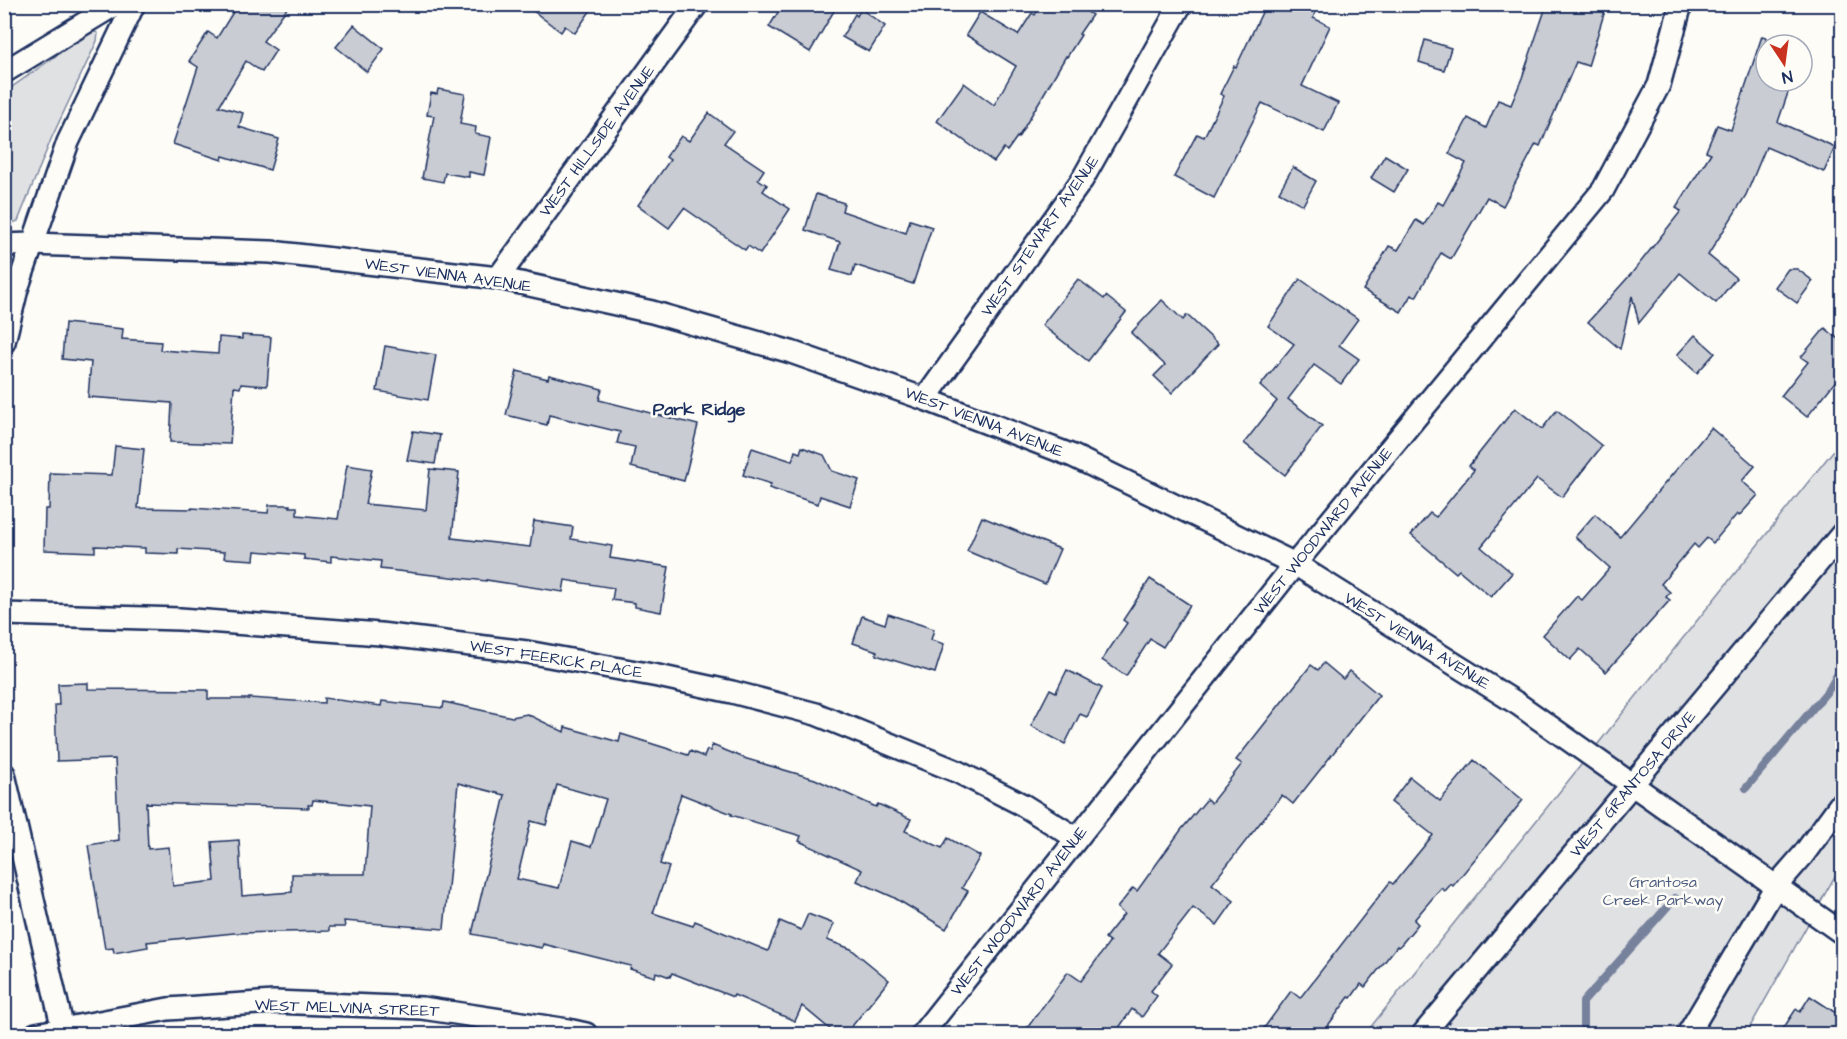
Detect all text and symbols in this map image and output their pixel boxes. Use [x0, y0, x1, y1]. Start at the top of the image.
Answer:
north arrow [1754, 33, 1814, 93]
street label: WEST HILLSIDE AVENUE [534, 60, 660, 221]
text: N [1780, 65, 1795, 88]
street label: WEST STEWART AVENUE [976, 151, 1104, 321]
street label: WEST VIENNA AVENUE [363, 252, 533, 298]
street label: WEST VIENNA AVENUE [902, 382, 1067, 463]
district label: Park Ridge [653, 397, 746, 423]
street label: WEST WOODWARD AVENUE [1248, 442, 1398, 619]
street label: WEST VIENNA AVENUE [1340, 587, 1495, 695]
street label: WEST FEERICK PLACE [468, 634, 645, 684]
street label: WEST GRANTOSA DRIVE [1565, 706, 1701, 862]
street label: WEST WOODWARD AVENUE [946, 821, 1093, 1000]
park label: Grantosa Creek Parkway [1603, 871, 1724, 912]
street label: WEST MELVINA STREET [254, 994, 440, 1022]

